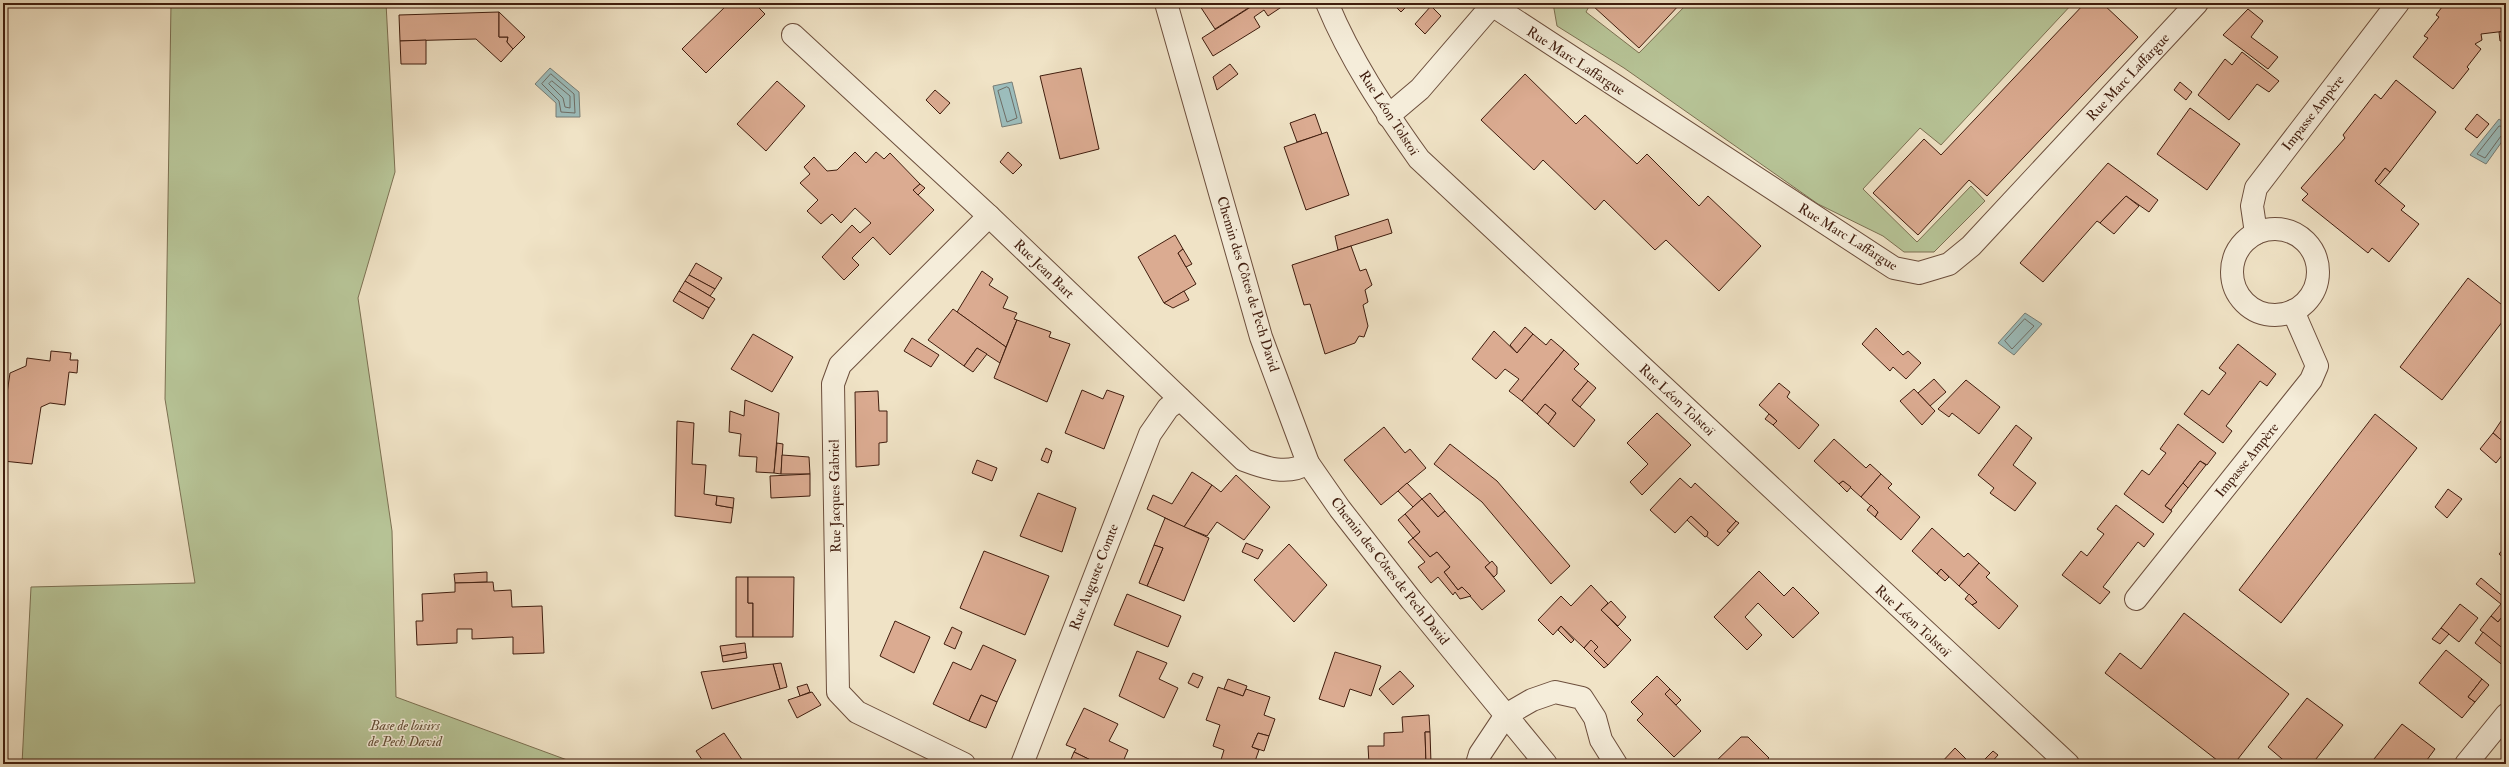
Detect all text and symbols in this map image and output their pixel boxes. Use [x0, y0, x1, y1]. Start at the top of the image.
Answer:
street label: Rue Marc Laffargue [1524, 23, 1628, 99]
street label: Rue Marc Laffargue [2083, 29, 2173, 124]
street label: Rue Léon Tolstoï [1355, 68, 1423, 159]
street label: Impasse Ampère [2278, 72, 2349, 155]
street label: Chemin des Côtes de Pech David [1213, 194, 1283, 374]
street label: Rue Marc Laffargue [1795, 200, 1901, 274]
street label: Rue Jean Bart [1010, 236, 1078, 302]
street label: Rue Léon Tolstoï [1636, 361, 1719, 440]
street label: Impasse Ampère [2212, 419, 2283, 501]
street label: Rue Jacques Gabriel [826, 439, 844, 553]
street label: Chemin des Côtes de Pech David [1327, 494, 1453, 648]
street label: Rue Auguste Comte [1066, 521, 1122, 633]
street label: Rue Léon Tolstoï [1872, 582, 1955, 661]
park label: Base de loisirs de Pech David [367, 717, 443, 750]

